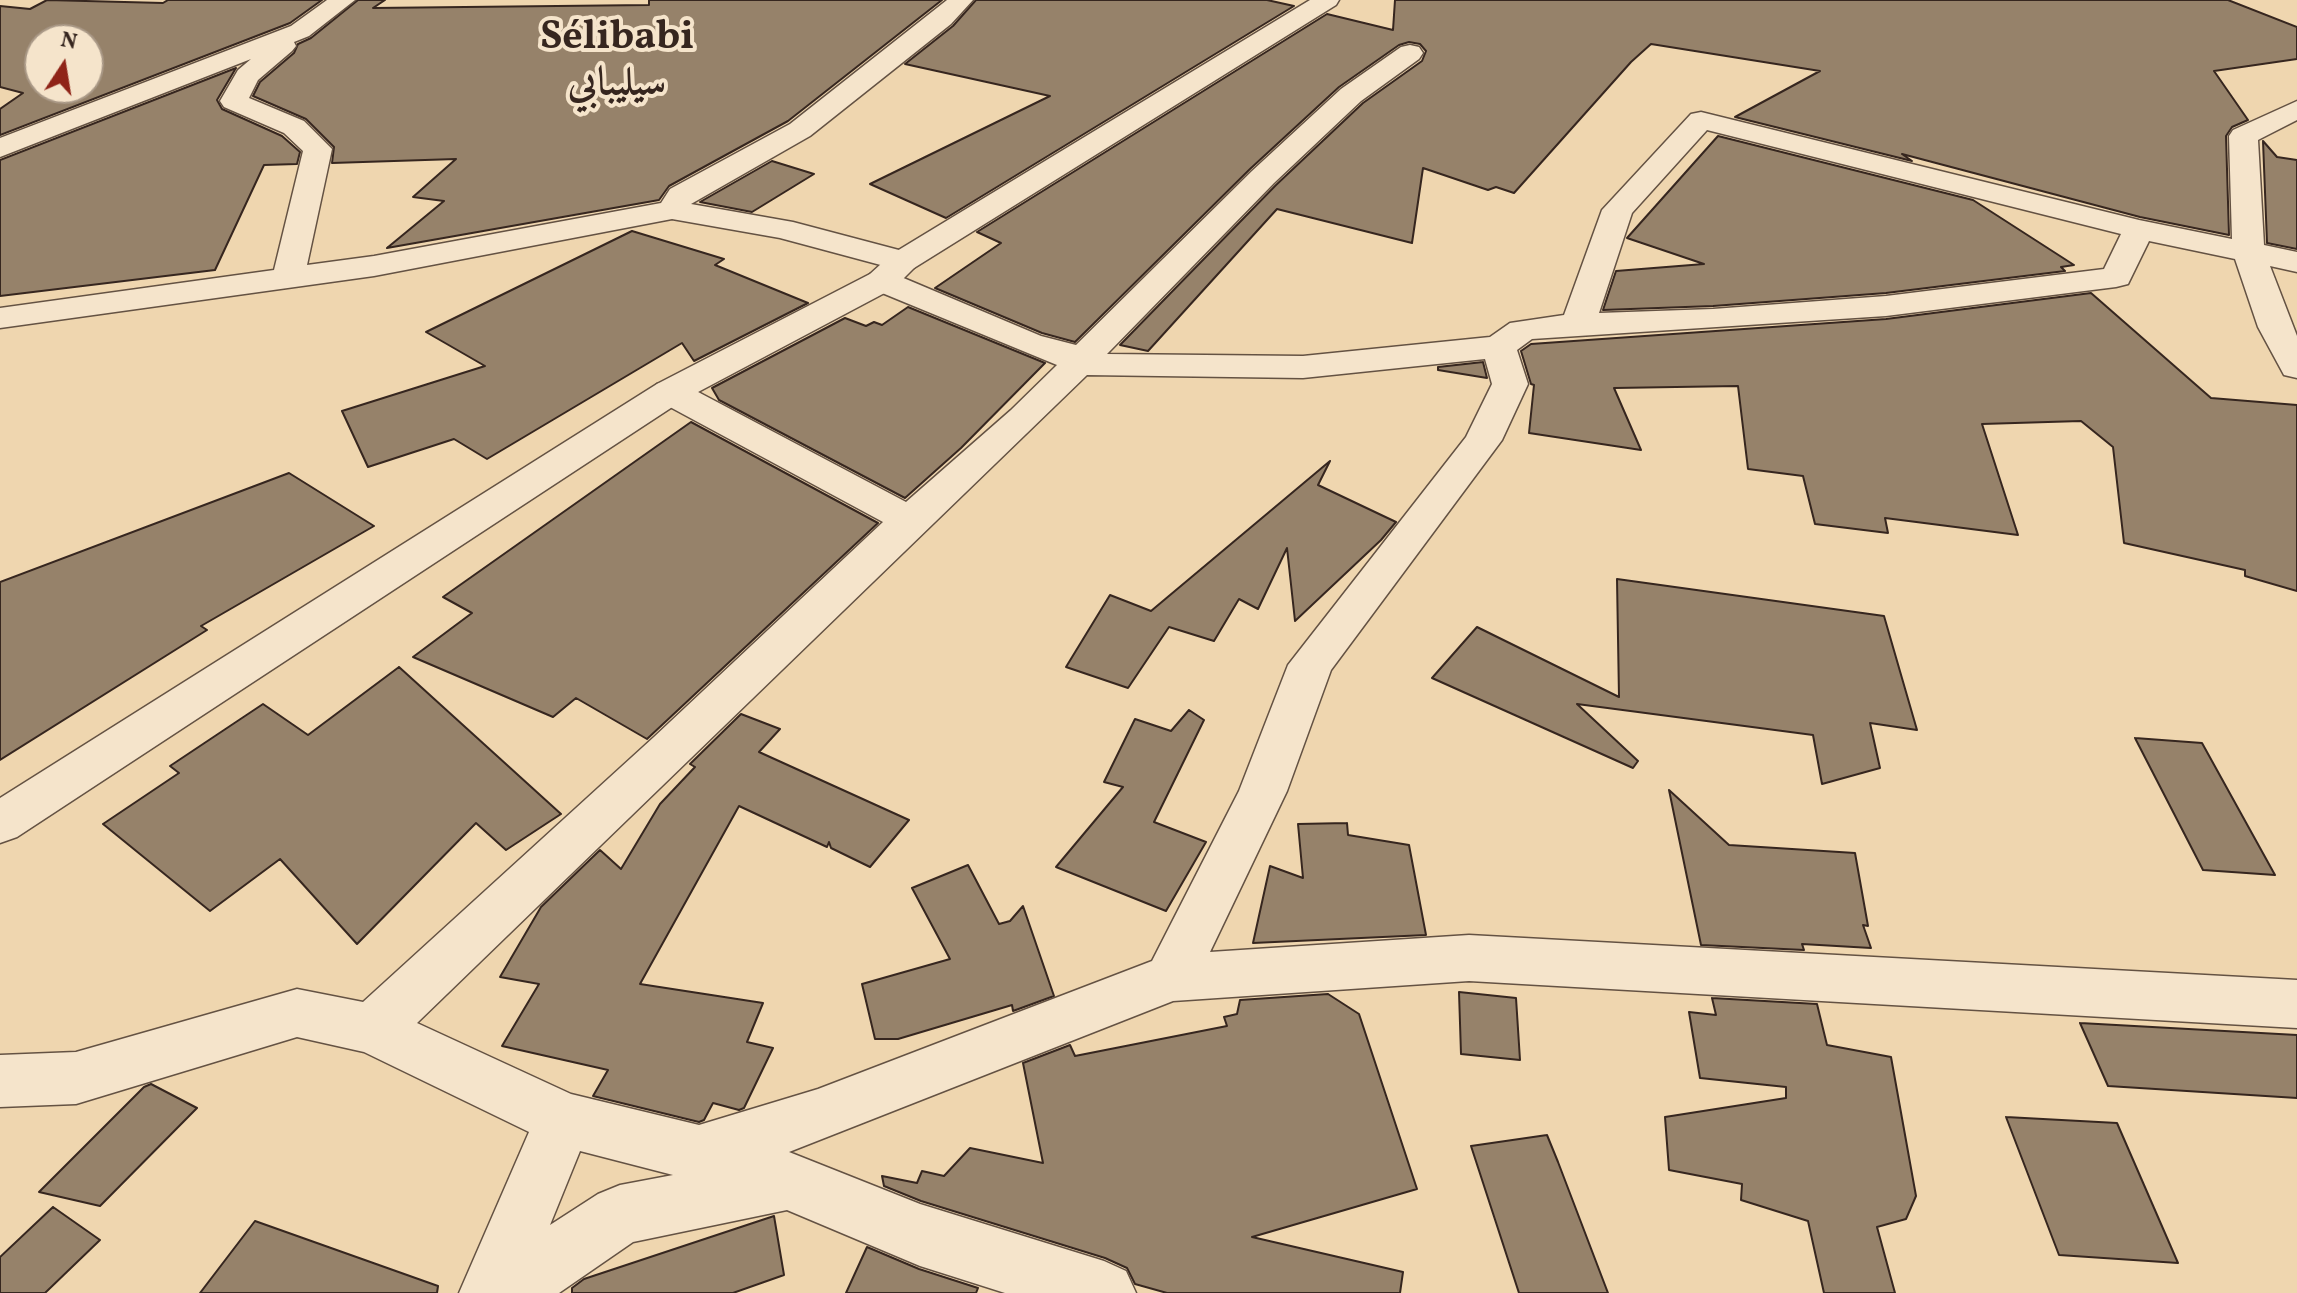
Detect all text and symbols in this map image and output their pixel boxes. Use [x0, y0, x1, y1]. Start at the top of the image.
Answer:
district label: Sélibabi سيليبابي [540, 17, 694, 111]
north arrow [24, 24, 104, 104]
text: N [58, 25, 80, 59]

